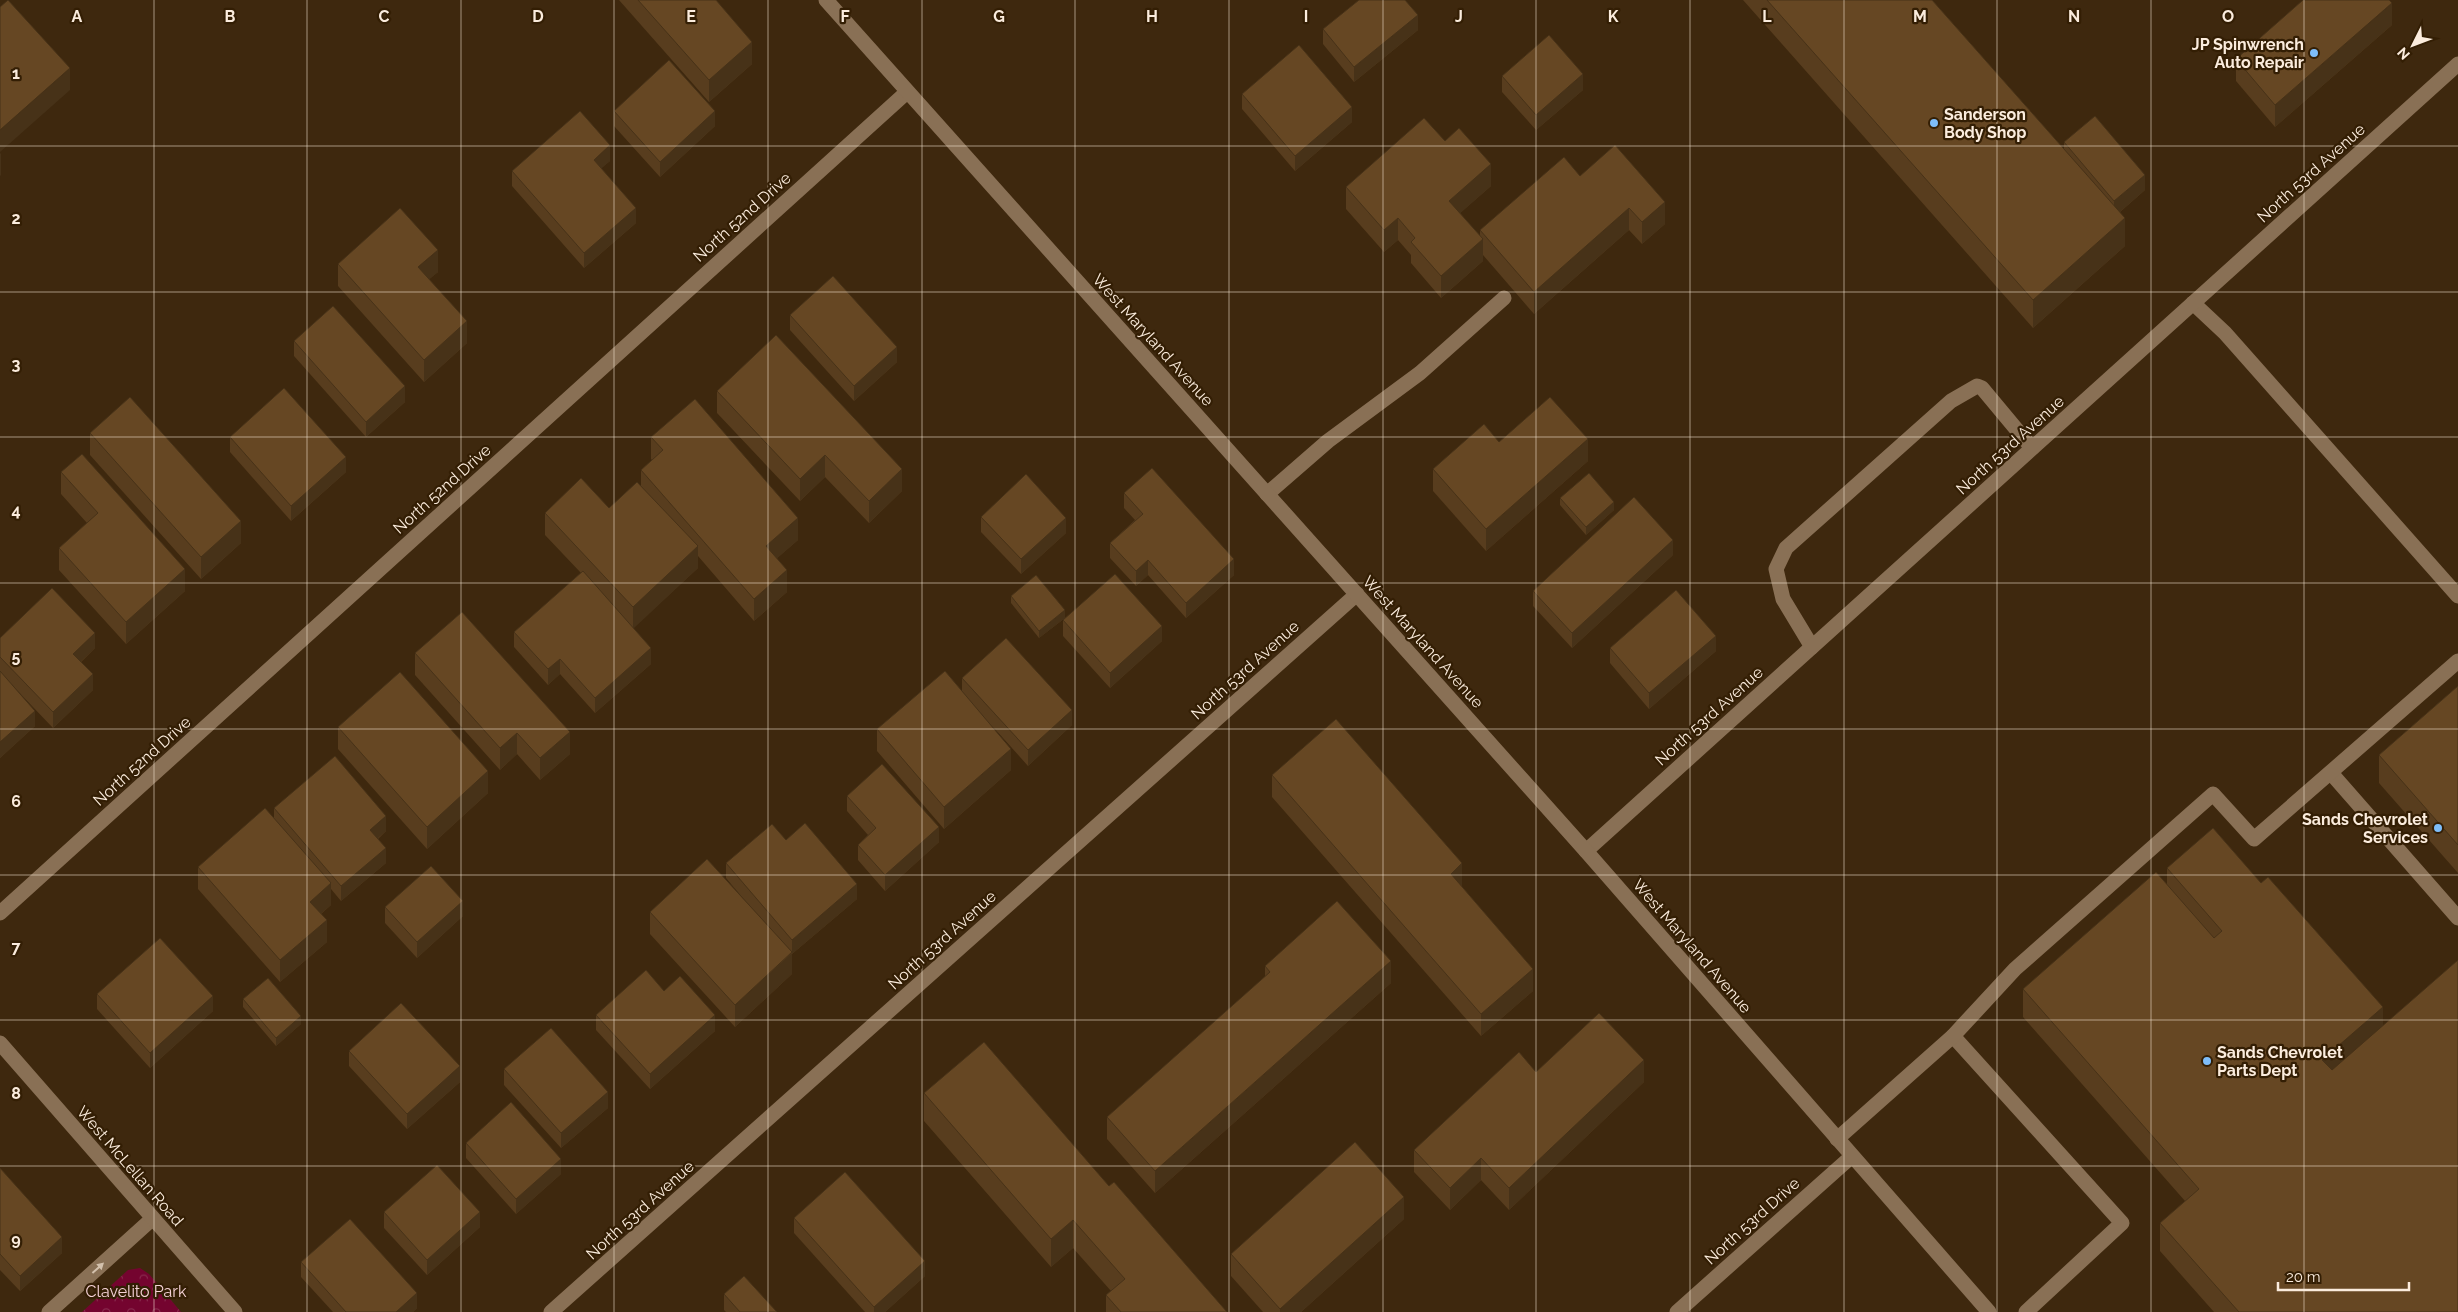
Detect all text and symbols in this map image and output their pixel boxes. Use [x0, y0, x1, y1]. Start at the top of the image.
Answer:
text: A [72, 7, 83, 26]
text: B [225, 7, 236, 26]
text: C [379, 7, 390, 26]
text: D [532, 7, 544, 26]
text: E [686, 7, 696, 26]
text: F [840, 7, 850, 26]
text: G [993, 7, 1005, 26]
text: H [1146, 7, 1158, 26]
text: I [1304, 7, 1308, 26]
text: J [1455, 7, 1463, 26]
text: K [1608, 7, 1619, 26]
text: L [1762, 7, 1772, 26]
text: M [1913, 7, 1927, 26]
text: N [2068, 7, 2080, 26]
text: O [2222, 7, 2234, 26]
north arrow [2388, 20, 2438, 70]
place label: JP Spinwrench Auto Repair [2192, 35, 2304, 72]
text: N [2394, 44, 2413, 63]
marker: JP Spinwrench Auto Repair [2308, 47, 2320, 59]
text: 1 [12, 64, 20, 83]
place label: Sanderson Body Shop [1944, 105, 2026, 142]
marker: Sanderson Body Shop [1928, 117, 1940, 129]
street label: North 53rd Avenue [2253, 120, 2369, 226]
street label: North 52nd Drive [689, 168, 795, 266]
text: 2 [11, 209, 21, 228]
street label: West Maryland Avenue [1089, 270, 1217, 410]
text: 3 [12, 355, 21, 374]
street label: North 53rd Avenue [1952, 392, 2068, 498]
street label: North 52nd Drive [389, 440, 495, 538]
text: 4 [11, 501, 21, 520]
street label: West Maryland Avenue [1359, 572, 1487, 712]
street label: North 53rd Avenue [1187, 617, 1303, 723]
text: 5 [12, 647, 21, 666]
street label: North 53rd Avenue [1651, 663, 1767, 769]
street label: North 52nd Drive [89, 712, 195, 810]
text: 6 [11, 792, 21, 811]
place label: Sands Chevrolet Services [2302, 810, 2428, 847]
marker: Sands Chevrolet Services [2432, 822, 2444, 834]
street label: West Maryland Avenue [1629, 875, 1755, 1017]
street label: North 53rd Avenue [884, 887, 1000, 993]
text: 7 [12, 938, 21, 957]
place label: Sands Chevrolet Parts Dept [2217, 1043, 2343, 1080]
marker: Sands Chevrolet Parts Dept [2201, 1055, 2213, 1067]
text: 8 [11, 1084, 21, 1103]
street label: West McLellan Road [73, 1102, 187, 1230]
street label: North 53rd Avenue [582, 1157, 698, 1263]
street label: North 53rd Drive [1701, 1173, 1803, 1269]
text: 9 [11, 1230, 21, 1249]
scale bar [2278, 1260, 2409, 1292]
one-way arrow [92, 1262, 105, 1273]
text: 20 m [2286, 1268, 2321, 1286]
park label: Clavelito Park [86, 1282, 187, 1301]

